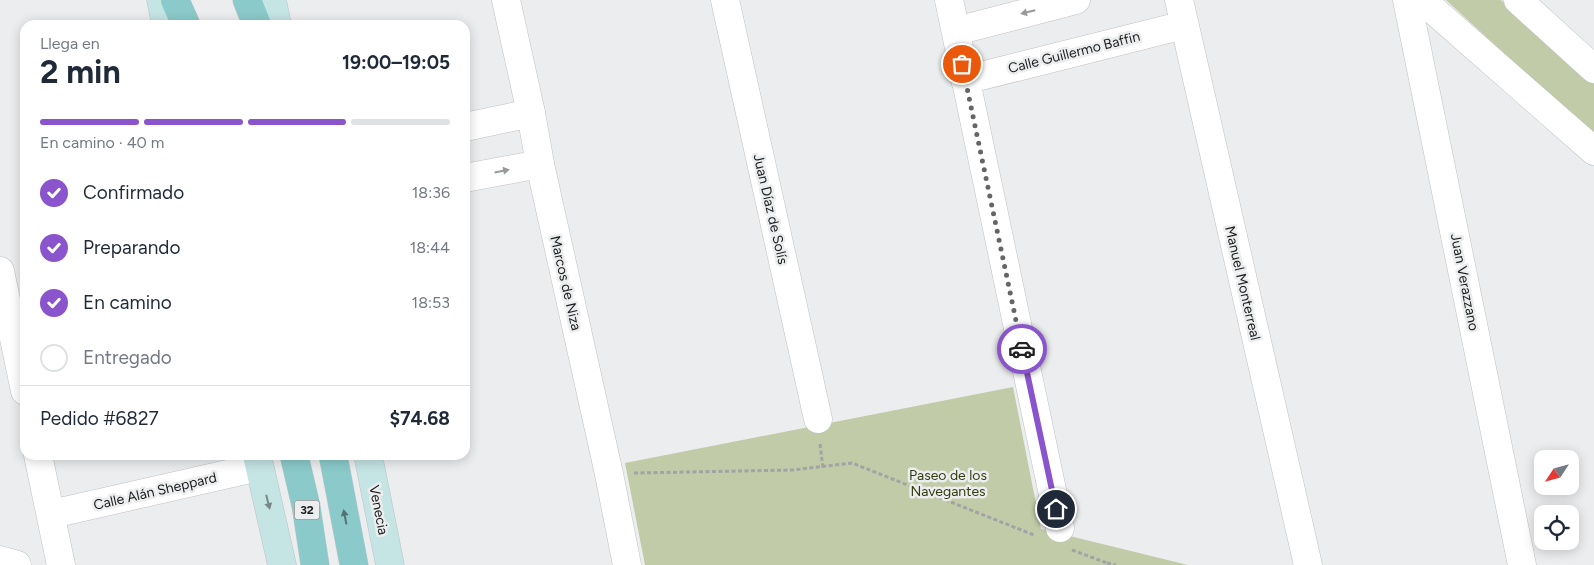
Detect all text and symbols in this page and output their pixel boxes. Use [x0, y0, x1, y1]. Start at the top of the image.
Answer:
one-way arrow [1021, 8, 1036, 16]
street label: Calle Guillermo Baffin [1006, 28, 1142, 77]
text: Llega en [40, 34, 100, 53]
pin [941, 43, 983, 85]
icon: bag [948, 50, 976, 78]
text: 19:00–19:05 [342, 51, 450, 74]
text: 2 min [40, 53, 121, 91]
text: En camino · 40 m [40, 133, 164, 152]
street label: Juan Díaz de Solís [750, 152, 791, 266]
one-way arrow [495, 167, 510, 175]
icon: check [40, 179, 68, 207]
text: Confirmado [83, 181, 184, 204]
text: 18:36 [412, 183, 450, 202]
street label: Manuel Monterreal [1221, 224, 1264, 342]
street label: Juan Verazzano [1447, 232, 1482, 332]
icon: check [40, 234, 68, 262]
street label: Marcos de Niza [546, 234, 585, 332]
text: Preparando [83, 236, 181, 259]
text: 18:44 [410, 238, 450, 257]
icon: check [40, 289, 68, 317]
text: En camino [83, 291, 172, 314]
text: 18:53 [412, 293, 450, 312]
courier [997, 324, 1047, 374]
icon: car [1008, 335, 1036, 363]
text: Entregado [83, 346, 172, 369]
text: Pedido #6827 [40, 407, 159, 430]
text: $74.68 [390, 407, 450, 430]
north arrow [1534, 450, 1579, 495]
map controls [1534, 450, 1579, 550]
park label: Paseo de los Navegantes [909, 467, 987, 500]
street label: Calle Alán Sheppard [92, 469, 218, 514]
street label: Venecia [365, 484, 392, 536]
pin [1035, 488, 1077, 530]
one-way arrow [265, 495, 273, 510]
icon: home [1042, 495, 1070, 523]
road number: 32 [294, 500, 320, 520]
button: locate [1534, 505, 1579, 550]
one-way arrow [340, 509, 348, 525]

